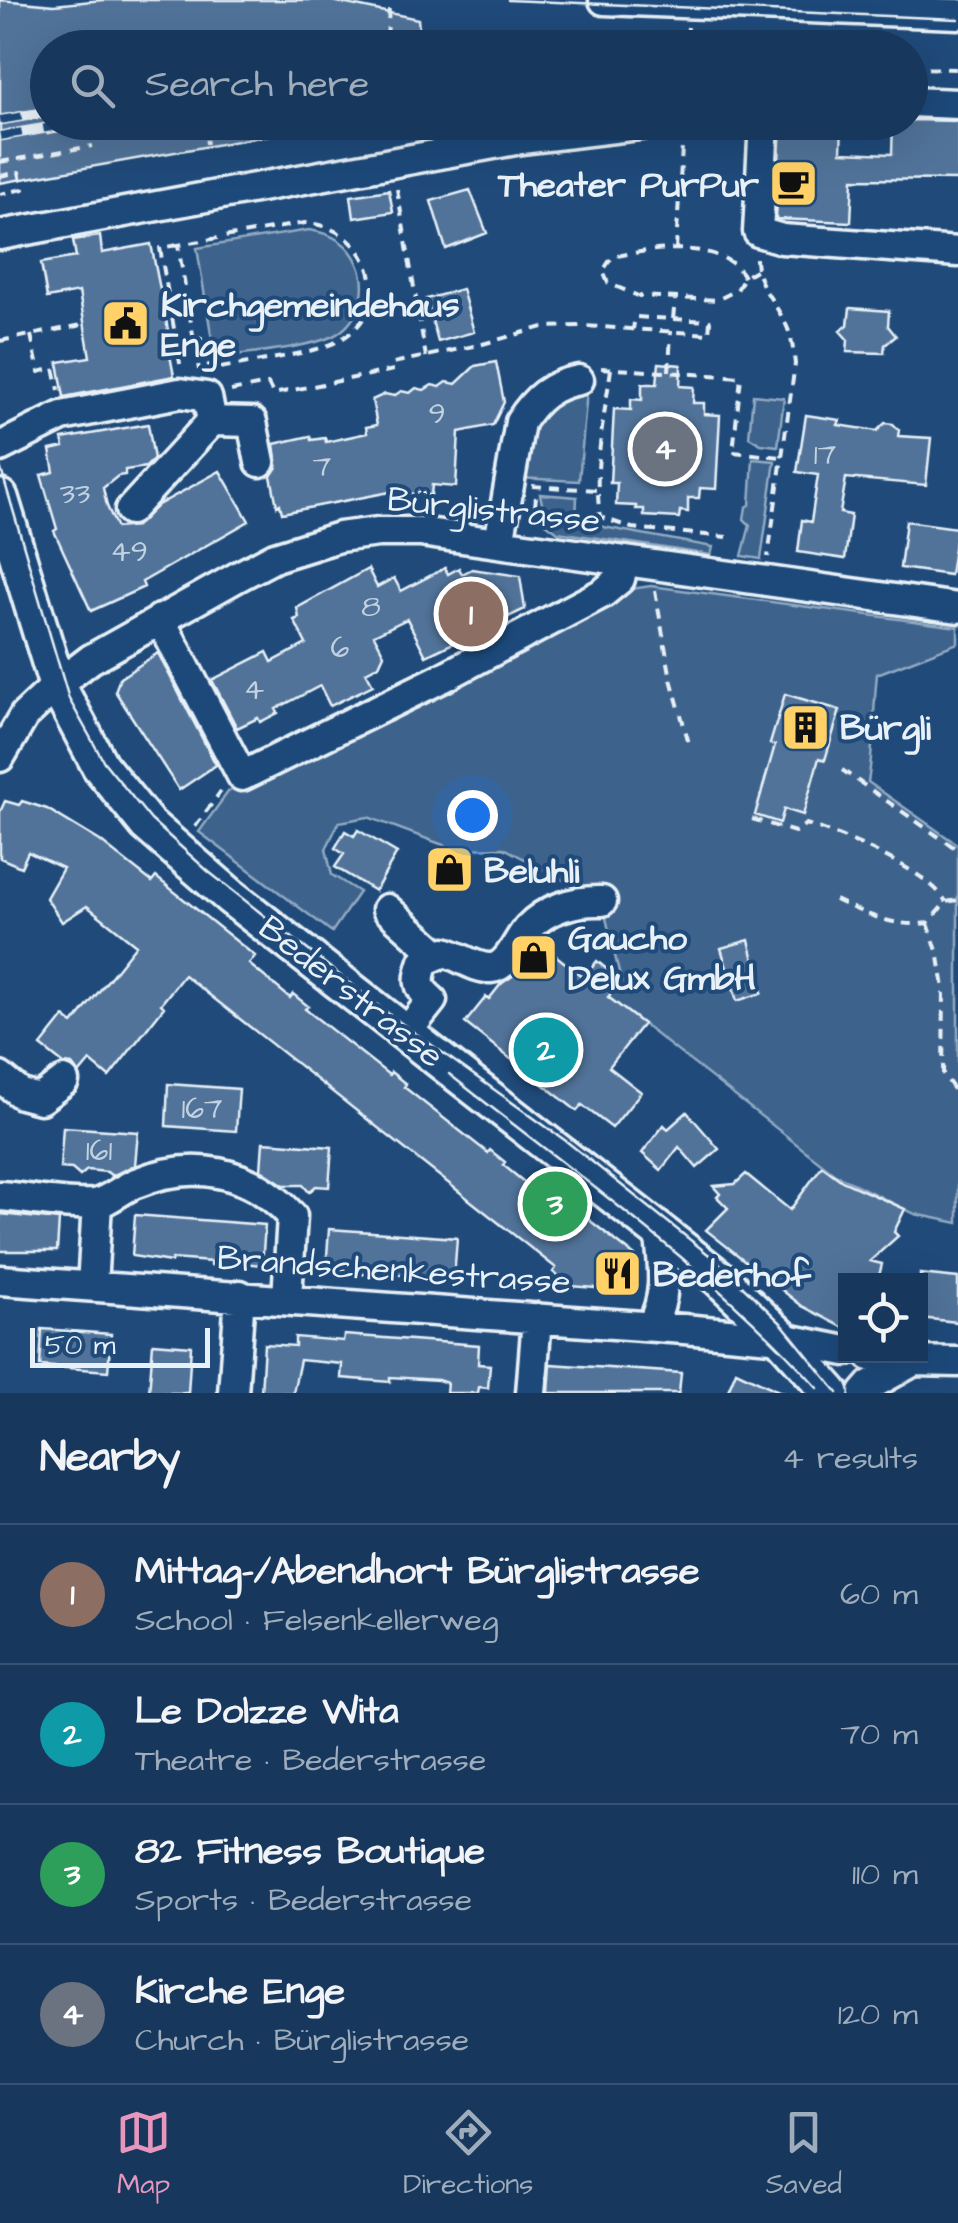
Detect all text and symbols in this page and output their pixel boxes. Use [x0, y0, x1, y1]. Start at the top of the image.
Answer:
search box [30, 30, 928, 140]
icon: search [65, 58, 120, 113]
text: Search here [145, 59, 369, 111]
cafe icon: Theater PurPur [768, 158, 820, 210]
place label: Theater PurPur [497, 161, 760, 210]
place label: Kirchgemeindehaus Enge [161, 281, 460, 372]
public building icon: Kirchgemeindehaus Enge [100, 298, 152, 350]
house number: 9 [428, 393, 446, 435]
pin: 4 [632, 412, 698, 486]
house number: 17 [814, 434, 836, 476]
house number: 7 [313, 446, 331, 488]
house number: 33 [60, 473, 90, 515]
street label: Bürglistrasse [385, 475, 603, 548]
house number: 49 [110, 531, 148, 573]
pin: 1 [438, 576, 504, 652]
house number: 8 [361, 586, 381, 628]
house number: 6 [331, 627, 350, 669]
house number: 4 [244, 669, 264, 711]
building icon: Bürgli [779, 701, 831, 753]
place label: Bürgli [840, 704, 932, 755]
your location [447, 790, 498, 841]
shop icon: Beluhli [423, 844, 475, 896]
place label: Beluhli [484, 847, 580, 896]
street label: Bederstrasse [248, 904, 454, 1080]
place label: Gaucho Delux GmbH [568, 914, 756, 1003]
shop icon: Gaucho Delux GmbH [507, 931, 559, 983]
pin: 2 [514, 1012, 578, 1088]
house number: 167 [181, 1088, 223, 1130]
house number: 161 [86, 1130, 112, 1172]
pin: 3 [522, 1166, 588, 1242]
street label: Brandschenkestrasse [215, 1234, 572, 1307]
restaurant icon: Bederhof [592, 1248, 644, 1300]
place label: Bederhof [653, 1251, 812, 1300]
map controls [838, 1273, 928, 1363]
button: locate [838, 1273, 928, 1363]
scale bar [30, 1323, 210, 1368]
text: 50 m [45, 1326, 116, 1365]
text: Nearby [40, 1429, 180, 1487]
text: 4 results [782, 1436, 918, 1481]
text: Mittag-/Abendhort Bürglistrasse [135, 1546, 699, 1598]
text: 1 [70, 1572, 75, 1617]
text: 60 m [840, 1572, 918, 1617]
text: School · Felsenkellerweg [135, 1598, 498, 1643]
text: Le Dolzze Wita [135, 1686, 399, 1738]
text: 2 [63, 1712, 82, 1757]
text: 70 m [840, 1712, 918, 1757]
text: Theatre · Bederstrasse [135, 1738, 486, 1783]
text: 82 Fitness Boutique [135, 1826, 485, 1878]
text: 3 [64, 1852, 81, 1897]
text: 110 m [852, 1852, 918, 1897]
text: Sports · Bederstrasse [135, 1878, 472, 1923]
text: Kirche Enge [135, 1966, 345, 2018]
text: 4 [62, 1992, 83, 2037]
text: 120 m [838, 1992, 918, 2037]
text: Church · Bürglistrasse [135, 2018, 469, 2063]
tab: Map [116, 2105, 171, 2204]
tab: Directions [403, 2105, 533, 2204]
tab: Saved [766, 2105, 842, 2204]

